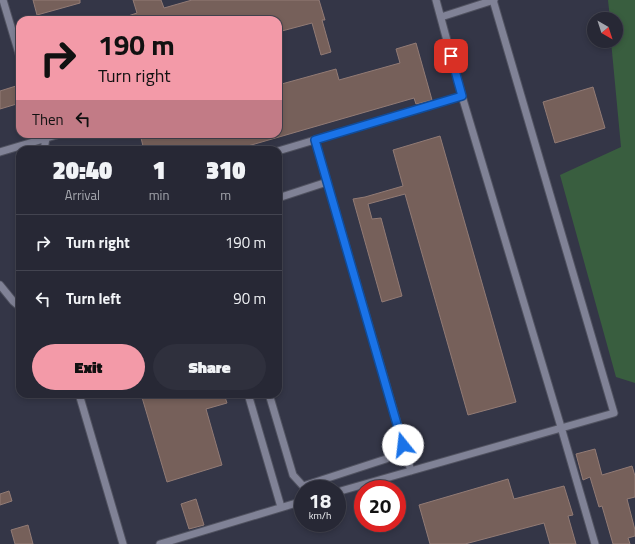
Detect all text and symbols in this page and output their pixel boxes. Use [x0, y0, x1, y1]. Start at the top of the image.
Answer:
north arrow [587, 12, 623, 48]
map controls [587, 12, 623, 48]
text: 190 m [98, 23, 175, 66]
icon: right [32, 32, 84, 84]
pin [434, 39, 468, 73]
icon: arrive [440, 45, 462, 67]
text: Turn right [98, 62, 171, 89]
text: Then [32, 108, 64, 131]
icon: left [72, 108, 94, 130]
text: 20:40 [52, 152, 112, 188]
text: 1 [152, 152, 166, 188]
text: 310 [206, 152, 245, 188]
text: Arrival [65, 185, 100, 205]
text: min [149, 185, 169, 205]
text: m [220, 185, 231, 205]
text: Turn right [66, 231, 130, 254]
text: 190 m [225, 231, 266, 254]
icon: right [32, 232, 54, 254]
text: Turn left [66, 287, 121, 310]
text: 90 m [233, 287, 266, 310]
icon: left [32, 288, 54, 310]
button: Exit [32, 344, 145, 390]
button: Share [153, 344, 266, 390]
position arrow [382, 424, 424, 466]
speed limit sign: 20 [354, 480, 406, 532]
text: 18 [309, 485, 331, 516]
text: km/h [309, 508, 331, 523]

